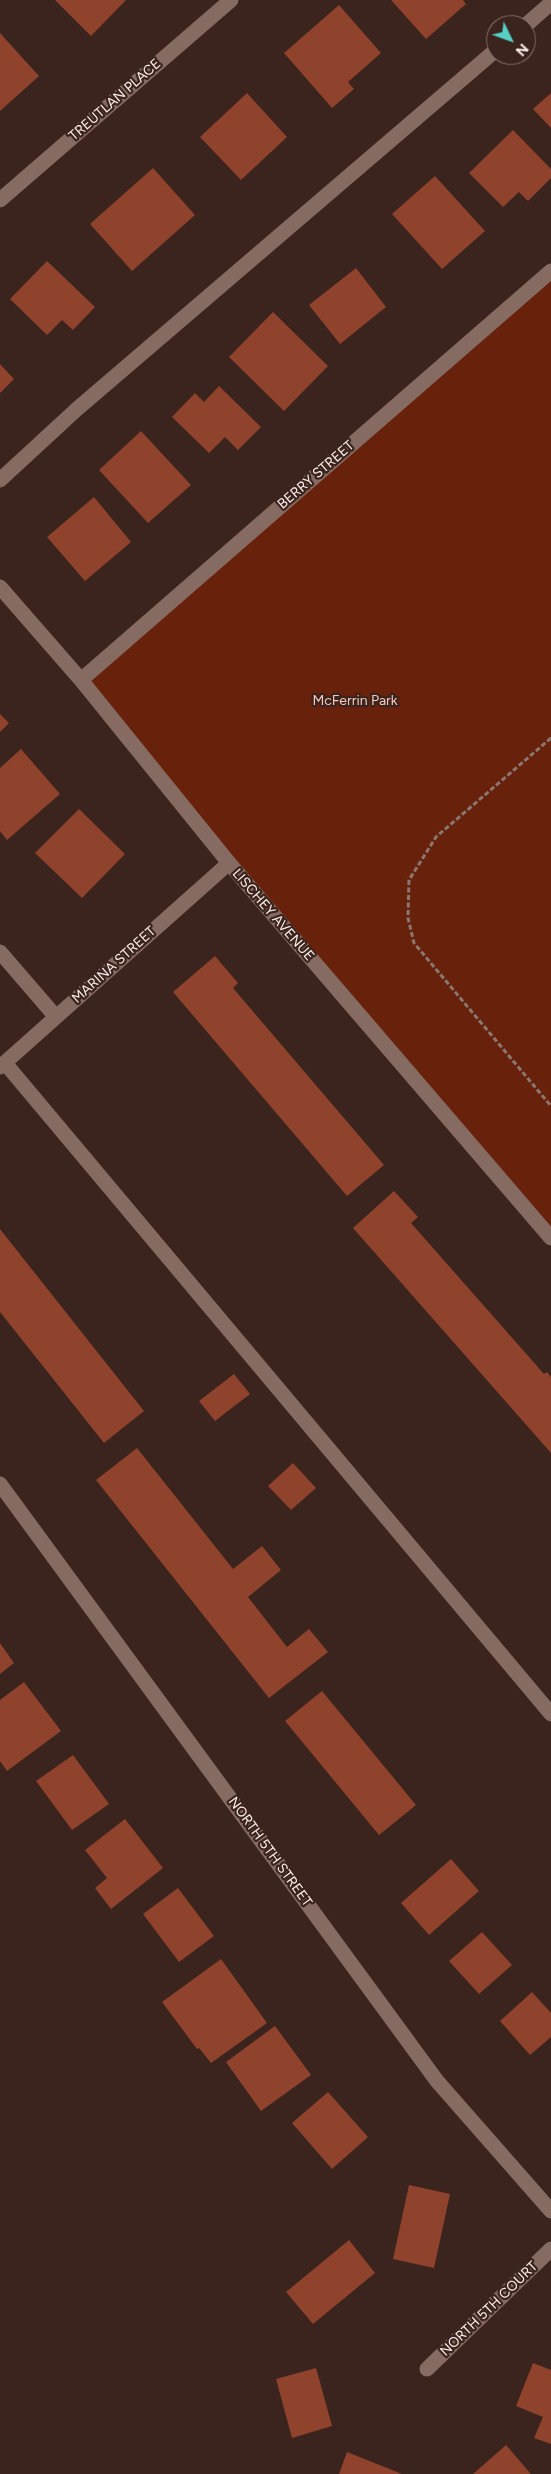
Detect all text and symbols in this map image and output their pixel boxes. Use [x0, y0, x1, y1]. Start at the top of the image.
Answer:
north arrow [486, 15, 536, 65]
text: N [512, 40, 532, 59]
street label: TREUTLAN PLACE [66, 56, 164, 144]
street label: BERRY STREET [274, 437, 358, 513]
park label: McFerrin Park [312, 693, 398, 709]
street label: LISCHEY AVENUE [228, 866, 318, 964]
street label: MARINA STREET [69, 923, 159, 1007]
street label: NORTH 5TH STREET [225, 1794, 315, 1910]
street label: NORTH 5TH COURT [437, 2258, 541, 2360]

